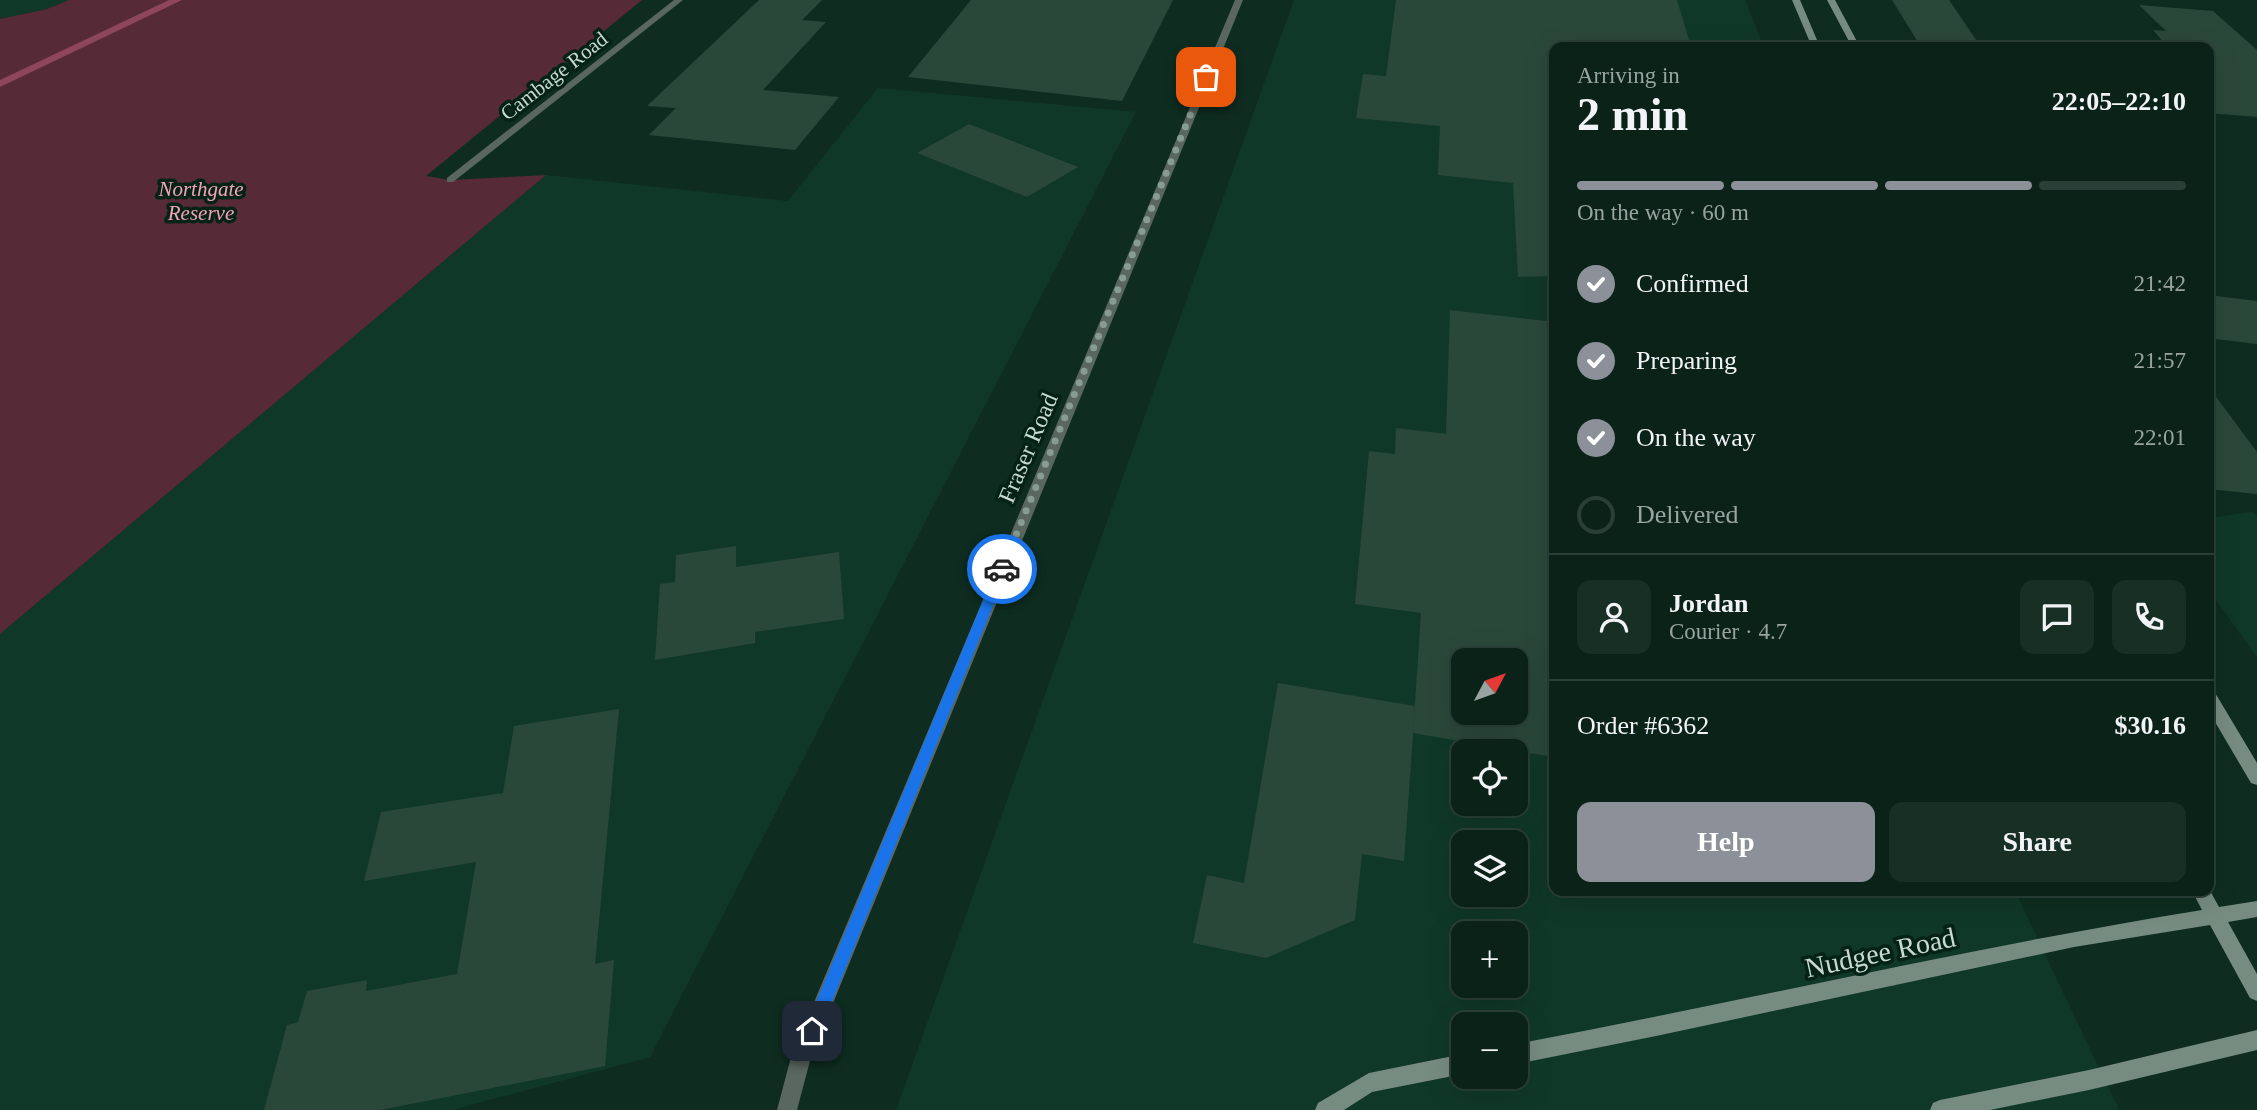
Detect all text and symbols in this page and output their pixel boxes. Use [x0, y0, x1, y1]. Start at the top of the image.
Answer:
street label: Cambage Road [496, 27, 613, 125]
pin [1176, 47, 1236, 107]
icon: bag [1187, 58, 1225, 96]
text: Arriving in [1577, 63, 1680, 88]
text: 22:05–22:10 [2052, 87, 2186, 116]
text: 2 min [1577, 89, 1688, 140]
park label: Northgate Reserve [157, 177, 244, 225]
text: On the way · 60 m [1577, 200, 1749, 225]
icon: check [1577, 265, 1615, 303]
text: Confirmed [1636, 269, 1749, 298]
text: 21:42 [2134, 271, 2186, 296]
icon: check [1577, 342, 1615, 380]
text: Preparing [1636, 346, 1737, 375]
text: 21:57 [2134, 348, 2186, 373]
street label: Fraser Road [993, 389, 1063, 507]
icon: check [1577, 419, 1615, 457]
text: On the way [1636, 423, 1756, 452]
text: 22:01 [2134, 425, 2186, 450]
text: Delivered [1636, 500, 1739, 529]
courier [967, 534, 1037, 604]
icon: car [983, 550, 1021, 588]
button: person [1577, 580, 1651, 654]
button: chat [2020, 580, 2094, 654]
button: phone [2112, 580, 2186, 654]
text: Jordan [1669, 589, 1748, 618]
text: Courier · 4.7 [1669, 619, 1787, 644]
north arrow [1451, 648, 1528, 724]
map controls [1451, 648, 1528, 1089]
text: Order #6362 [1577, 711, 1709, 740]
text: $30.16 [2115, 711, 2186, 740]
button: locate [1451, 739, 1528, 816]
button: Help [1577, 802, 1875, 882]
button: Share [1889, 802, 2186, 882]
button: layers [1451, 830, 1528, 907]
button: + [1451, 921, 1528, 998]
street label: Nudgee Road [1802, 921, 1958, 984]
pin [782, 1001, 842, 1061]
icon: home [793, 1012, 831, 1050]
button: − [1451, 1012, 1528, 1089]

